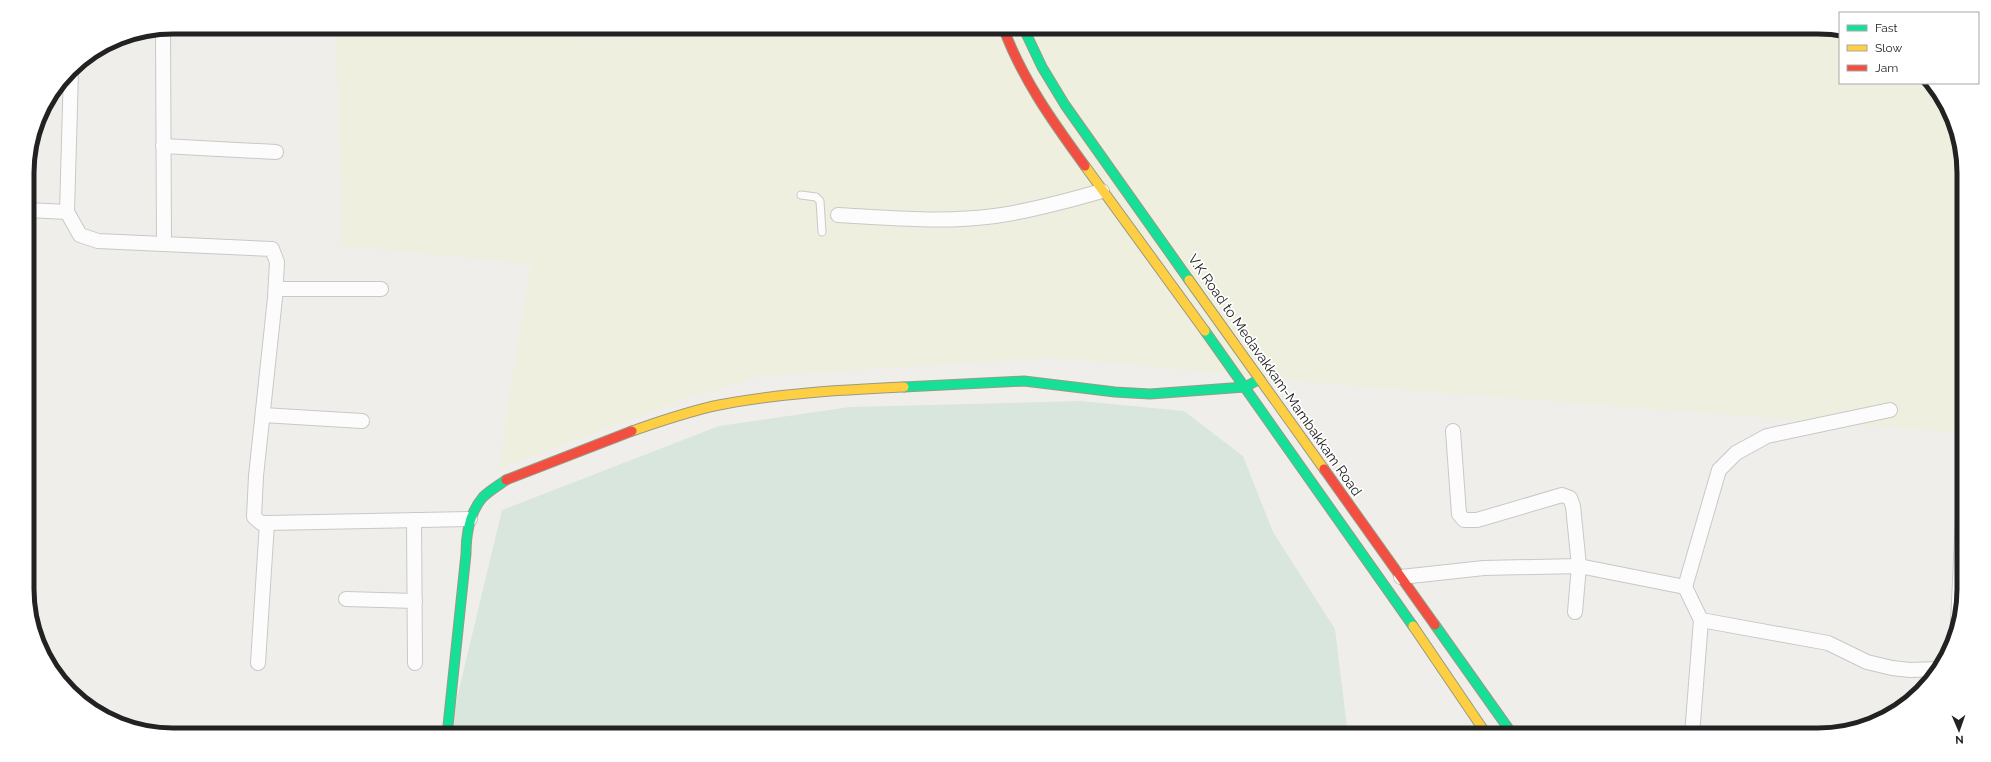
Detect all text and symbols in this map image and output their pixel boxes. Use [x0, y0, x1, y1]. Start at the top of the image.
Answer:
legend [1839, 12, 1979, 84]
text: Fast [1875, 21, 1898, 35]
text: Slow [1875, 41, 1902, 55]
text: Jam [1875, 61, 1898, 75]
street label: V.K Road to Medavakkam-Mambakkam Road [1185, 251, 1365, 499]
north arrow [1939, 710, 1979, 750]
text: N [1955, 733, 1964, 746]

